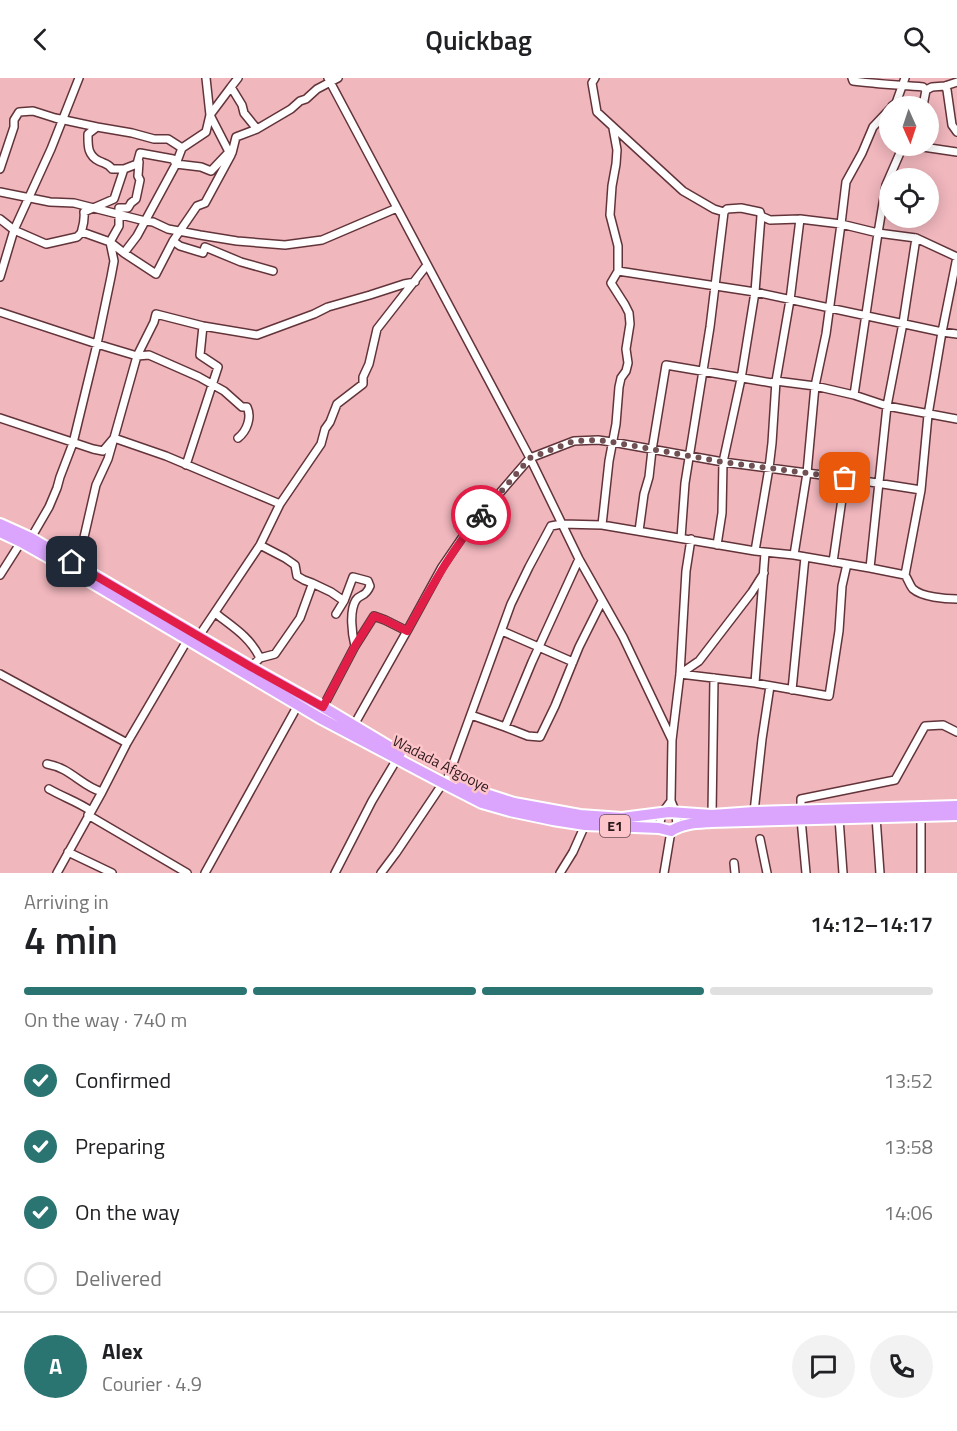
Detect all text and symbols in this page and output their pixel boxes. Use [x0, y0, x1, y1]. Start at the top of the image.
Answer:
text: Quickbag [425, 19, 532, 60]
icon: back [24, 23, 57, 56]
icon: search [900, 23, 933, 56]
north arrow [879, 96, 939, 156]
map controls [879, 96, 939, 228]
button: locate [879, 168, 939, 228]
pin [819, 452, 870, 503]
icon: bag [828, 461, 861, 494]
courier [451, 485, 511, 545]
icon: bike [465, 499, 498, 532]
pin [46, 536, 97, 587]
icon: home [55, 545, 88, 578]
street label: Wadada Afgooye [389, 729, 494, 798]
road number: E1 [600, 815, 630, 837]
text: Arriving in [24, 886, 109, 917]
text: 14:12–14:17 [810, 907, 933, 941]
text: 4 min [24, 910, 118, 969]
text: On the way · 740 m [24, 1004, 187, 1035]
text: Confirmed [75, 1063, 171, 1097]
icon: check [24, 1064, 57, 1097]
text: 13:52 [884, 1065, 933, 1096]
text: Preparing [75, 1129, 165, 1163]
icon: check [24, 1130, 57, 1163]
text: 13:58 [884, 1131, 933, 1162]
text: On the way [75, 1195, 180, 1229]
icon: check [24, 1196, 57, 1229]
text: 14:06 [884, 1197, 933, 1228]
text: Delivered [75, 1261, 162, 1295]
text: Alex [102, 1334, 143, 1368]
button: chat [792, 1335, 855, 1398]
button: phone [870, 1335, 933, 1398]
text: A [49, 1349, 62, 1383]
text: Courier · 4.9 [102, 1368, 202, 1399]

